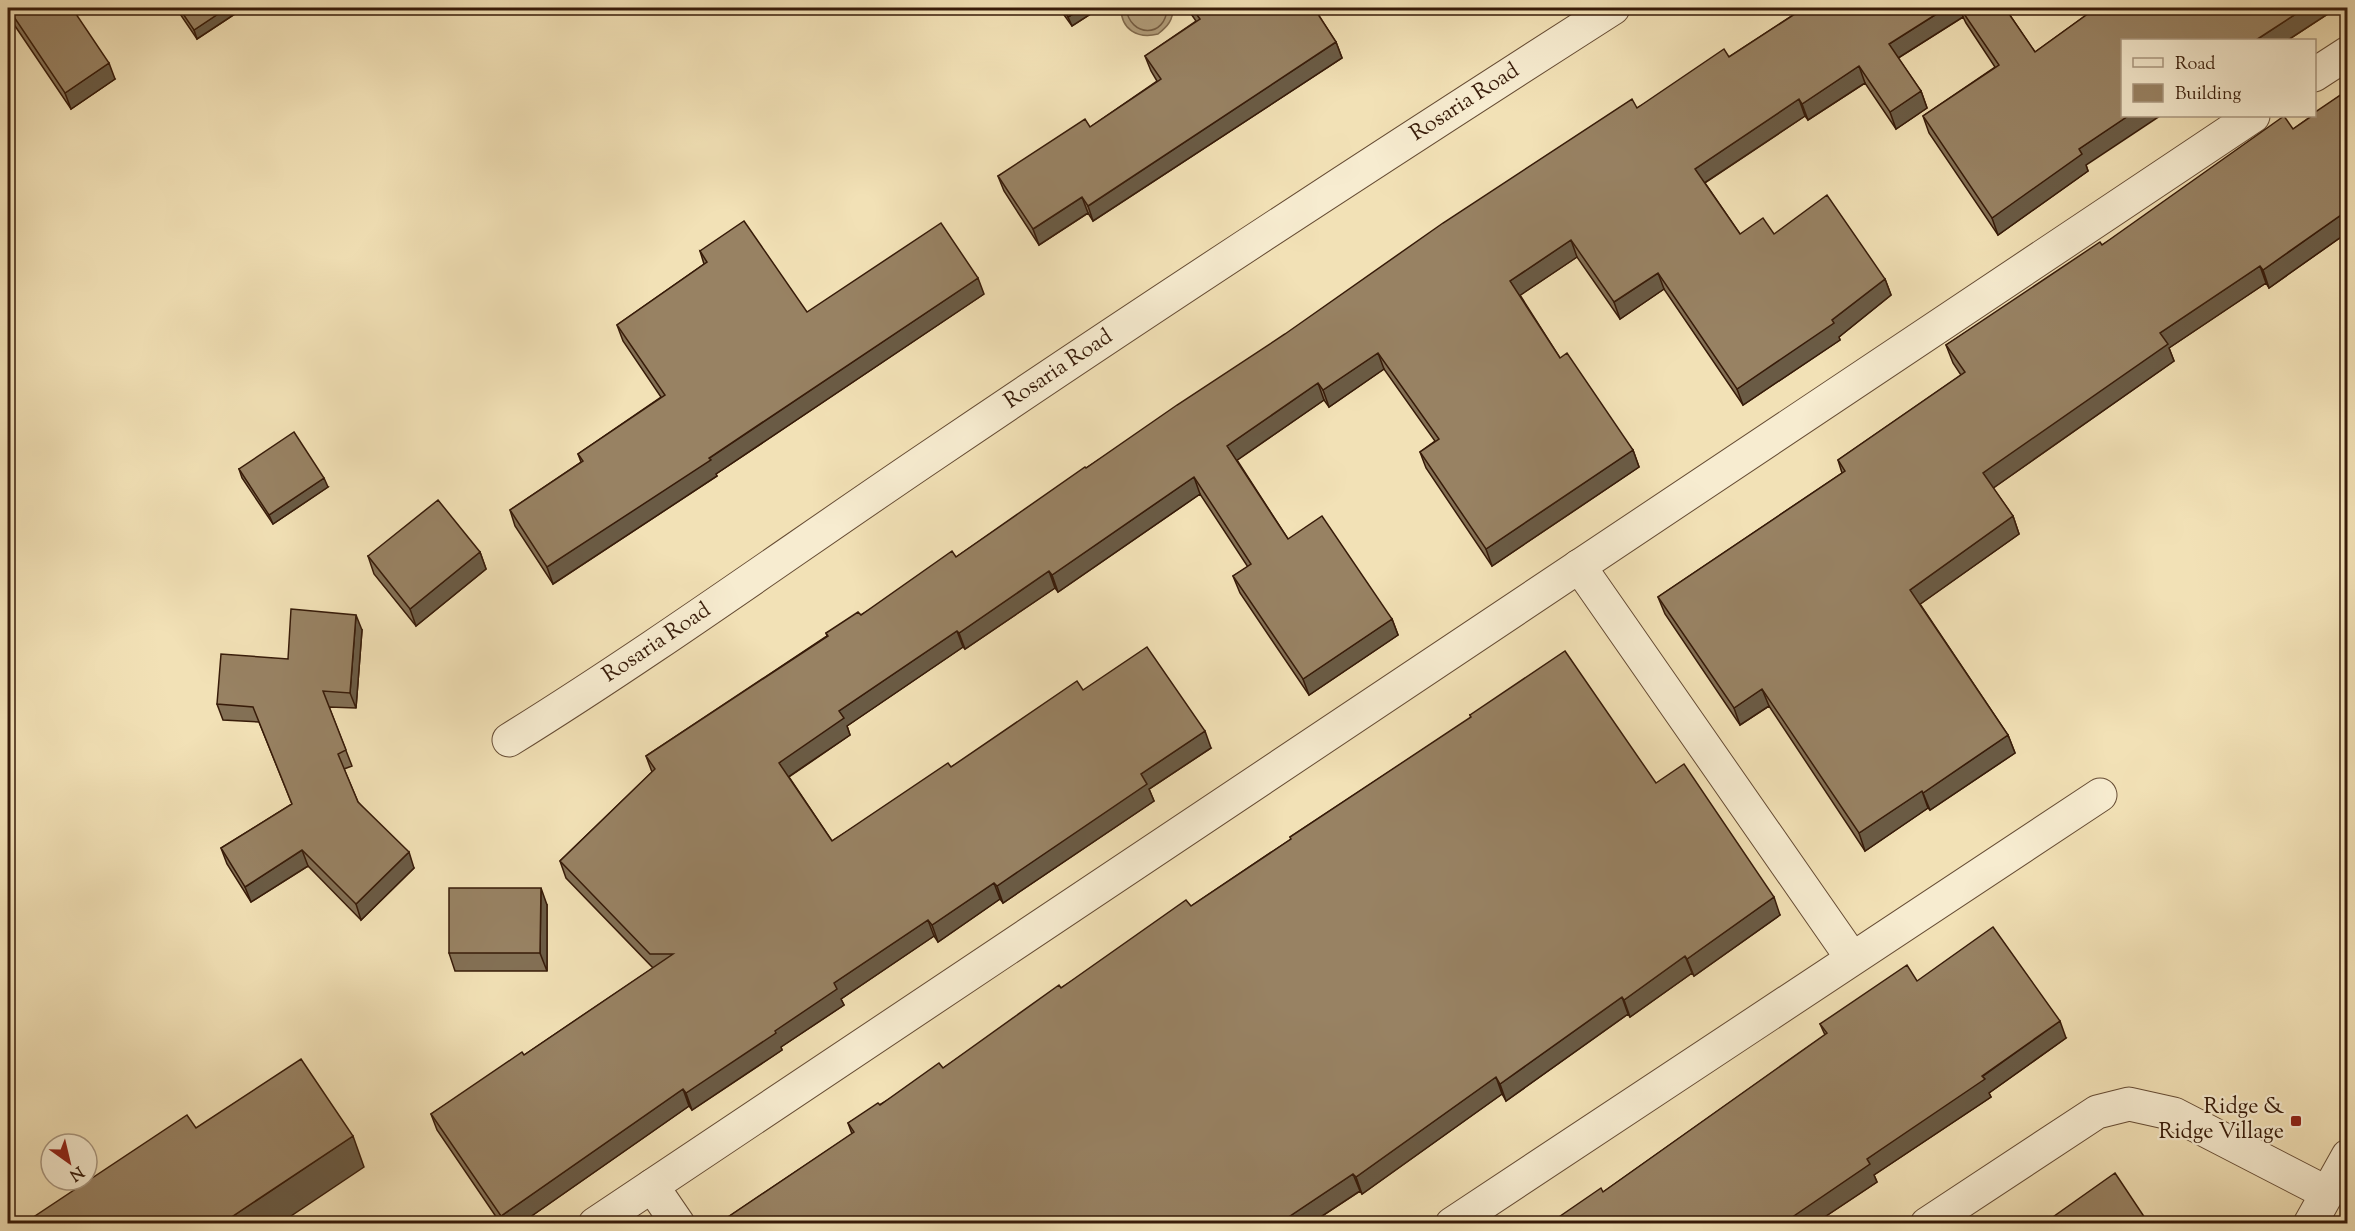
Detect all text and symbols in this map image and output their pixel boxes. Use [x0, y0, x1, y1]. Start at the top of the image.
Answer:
legend [2121, 39, 2316, 117]
text: Road [2175, 52, 2215, 78]
street label: Rosaria Road [1404, 56, 1526, 150]
text: Building [2175, 82, 2241, 108]
street label: Rosaria Road [998, 322, 1120, 418]
street label: Rosaria Road [597, 595, 718, 691]
place label: Ridge & Ridge Village [2159, 1092, 2284, 1149]
marker: Ridge & Ridge Village [2289, 1114, 2303, 1128]
north arrow [39, 1132, 99, 1192]
text: N [64, 1159, 88, 1186]

